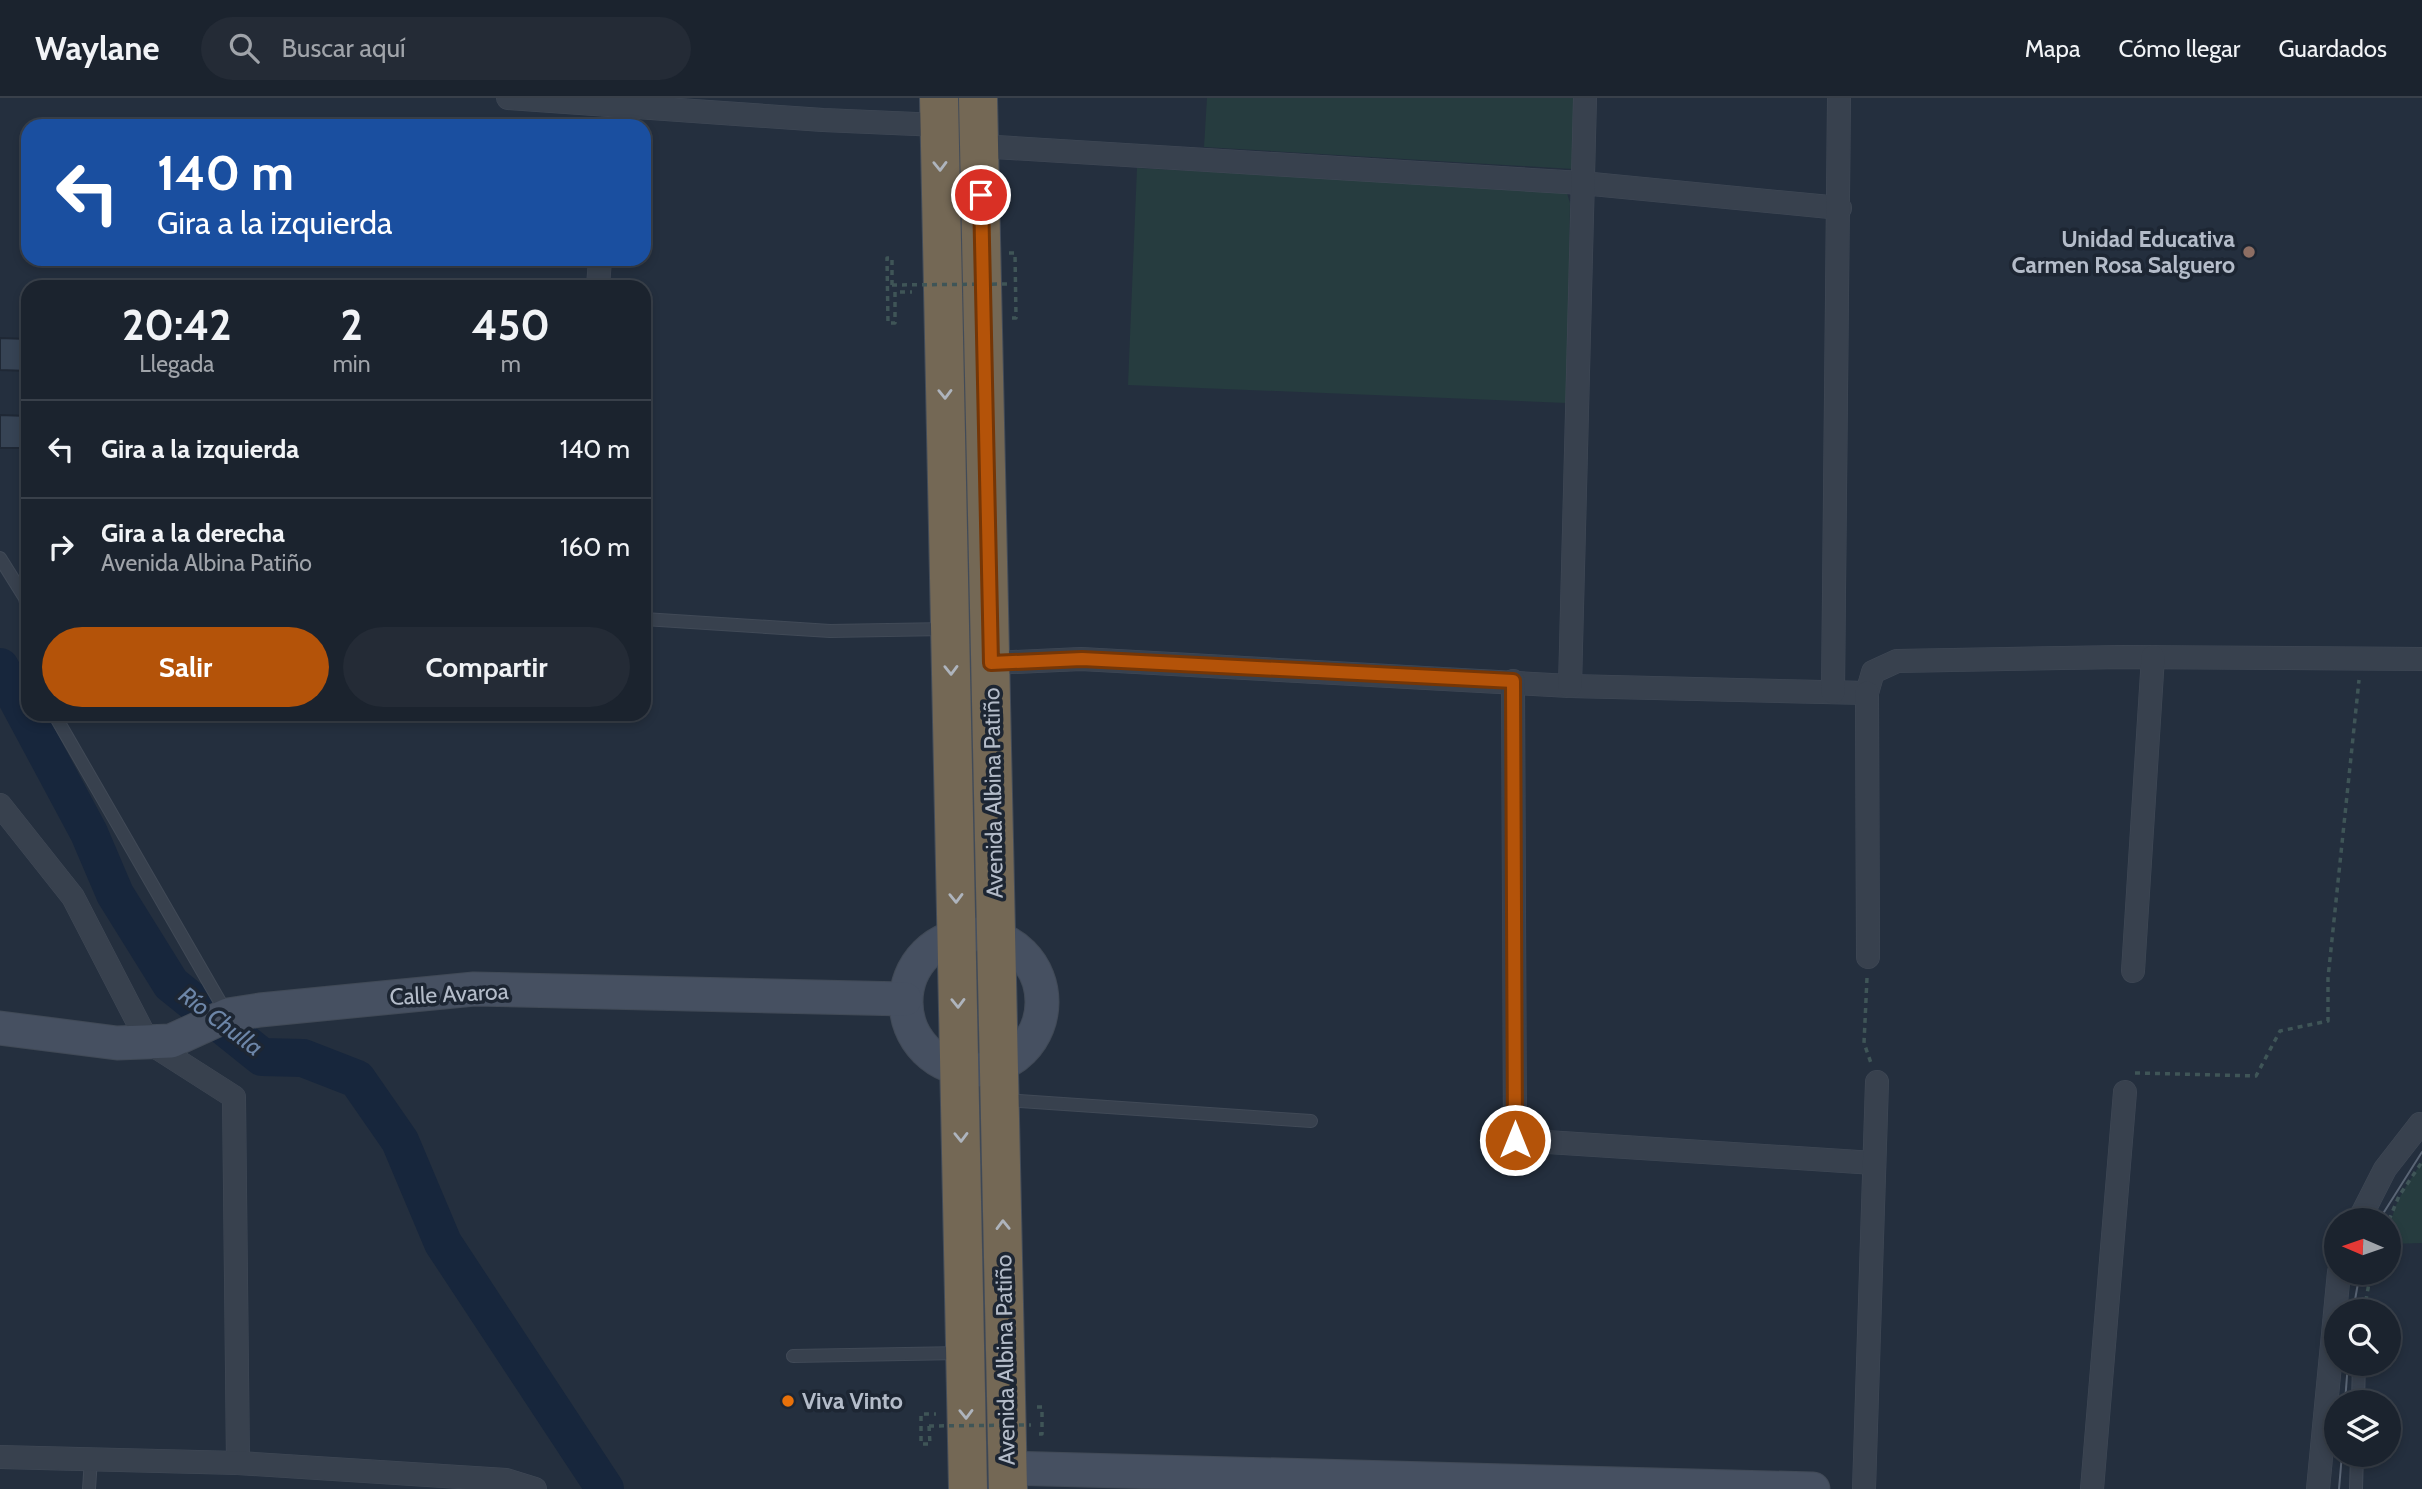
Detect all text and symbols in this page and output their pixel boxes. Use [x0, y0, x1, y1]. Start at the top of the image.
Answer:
search box [201, 17, 691, 80]
text: Waylane [35, 28, 159, 68]
icon: search [225, 29, 263, 67]
text: Buscar aquí [281, 32, 406, 64]
text: Mapa [2025, 34, 2081, 63]
text: Cómo llegar [2119, 34, 2240, 63]
text: Guardados [2278, 34, 2387, 63]
text: 140 m [157, 143, 294, 202]
icon: left [42, 147, 133, 238]
one-way arrow [932, 161, 948, 172]
pin [951, 165, 1011, 225]
icon: arrive [962, 176, 1000, 214]
text: Gira a la izquierda [157, 203, 392, 242]
place label: Unidad Educativa Carmen Rosa Salguero [2012, 225, 2236, 279]
marker: Unidad Educativa Carmen Rosa Salguero [2241, 244, 2257, 260]
text: 20:42 [122, 299, 232, 351]
text: 2 [340, 299, 363, 351]
text: 450 [472, 299, 550, 351]
text: Llegada [139, 350, 214, 378]
text: min [333, 350, 371, 378]
text: m [501, 350, 521, 378]
one-way arrow [937, 389, 953, 399]
icon: left [42, 430, 80, 468]
text: Gira a la izquierda [101, 433, 299, 465]
text: 140 m [560, 433, 630, 465]
text: Gira a la derecha [101, 517, 285, 549]
icon: right [42, 528, 80, 566]
text: 160 m [560, 531, 630, 563]
text: Avenida Albina Patiño [101, 549, 312, 577]
button: Salir [42, 627, 329, 707]
button: Compartir [343, 627, 630, 707]
one-way arrow [943, 665, 958, 676]
street label: Avenida Albina Patiño [977, 687, 1009, 899]
one-way arrow [948, 892, 963, 903]
street label: Calle Avaroa [389, 977, 509, 1011]
water label: Río Chulla [173, 980, 269, 1062]
one-way arrow [950, 998, 966, 1009]
position arrow [1478, 1103, 1552, 1177]
one-way arrow [953, 1132, 968, 1143]
north arrow [2324, 1208, 2401, 1284]
map controls [2324, 1208, 2401, 1467]
one-way arrow [995, 1219, 1010, 1230]
street label: Avenida Albina Patiño [989, 1254, 1021, 1466]
button: search [2324, 1299, 2401, 1376]
place label: Viva Vinto [802, 1387, 903, 1415]
button: layers [2324, 1390, 2401, 1467]
marker: Viva Vinto [780, 1393, 796, 1409]
one-way arrow [958, 1409, 974, 1419]

